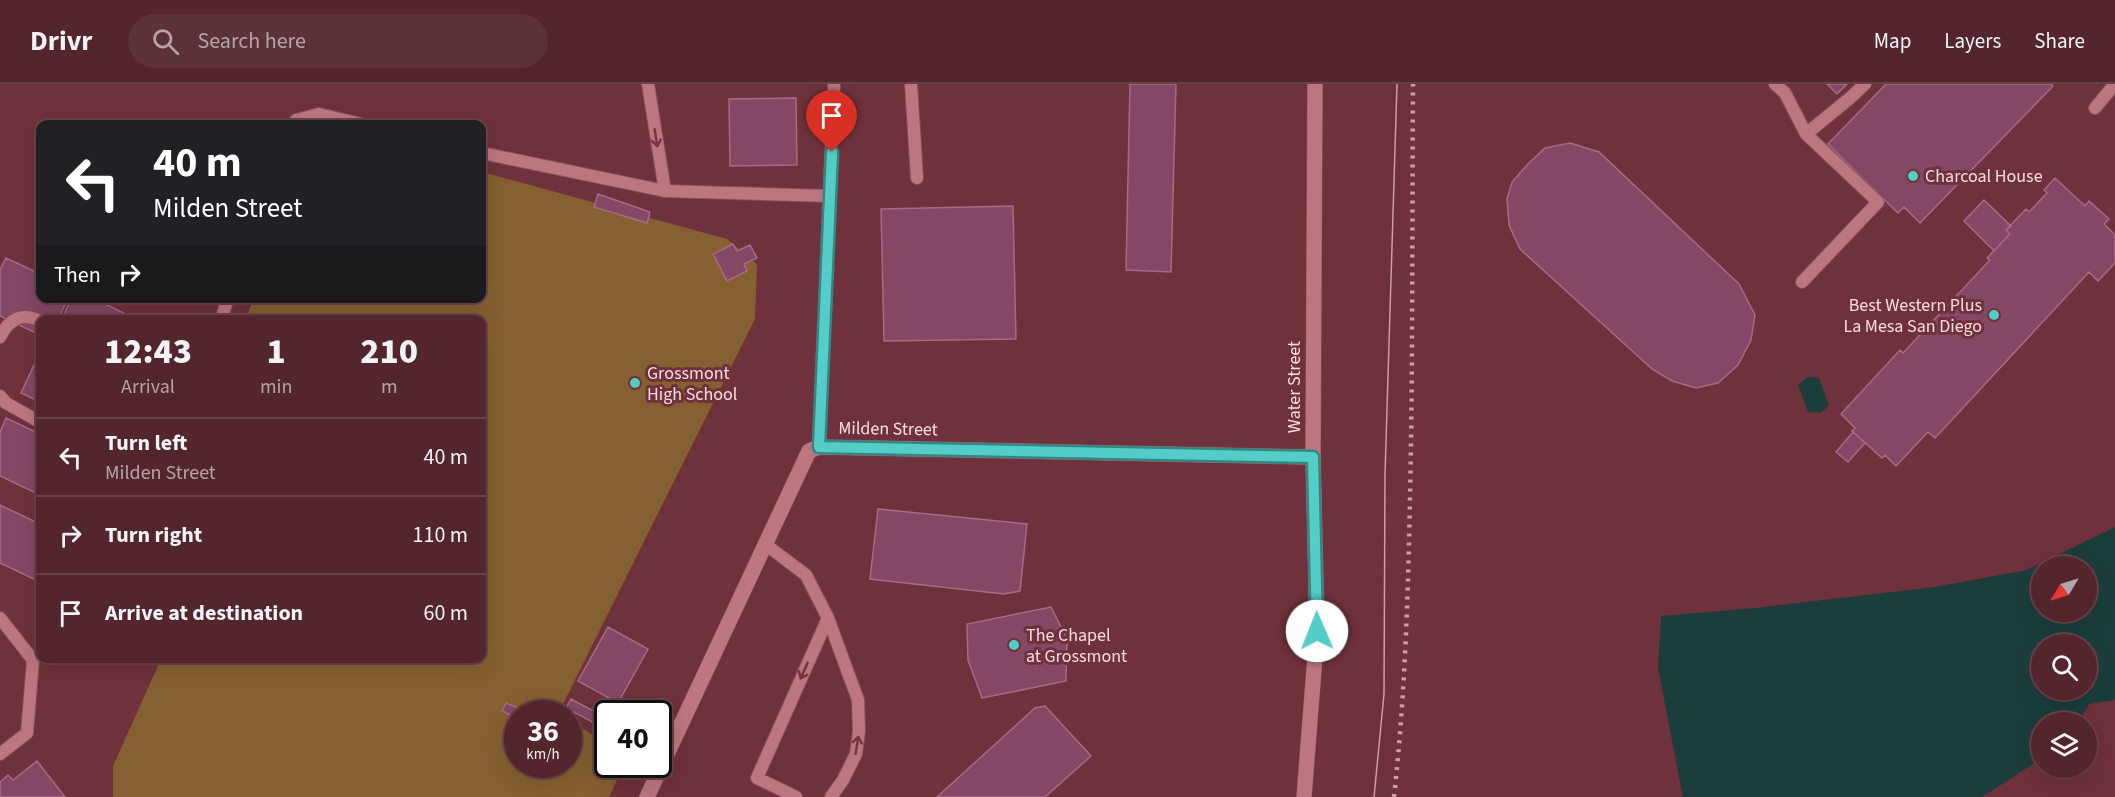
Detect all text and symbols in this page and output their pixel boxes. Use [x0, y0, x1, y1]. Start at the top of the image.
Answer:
search box [128, 14, 548, 68]
text: Drivr [30, 21, 92, 61]
icon: search [149, 25, 182, 58]
text: Search here [197, 25, 306, 57]
text: Map [1874, 26, 1911, 56]
text: Layers [1944, 26, 2001, 56]
text: Share [2034, 26, 2085, 56]
pin [806, 90, 857, 152]
icon: arrive [815, 99, 848, 132]
one-way arrow [651, 127, 662, 147]
text: 40 m [153, 133, 242, 193]
icon: left [54, 144, 132, 222]
place label: Charcoal House [1925, 164, 2043, 189]
marker: Charcoal House [1906, 169, 1920, 183]
text: Milden Street [153, 189, 302, 228]
icon: right [113, 258, 146, 291]
text: Then [54, 259, 101, 291]
place label: Best Western Plus La Mesa San Diego [1843, 293, 1982, 339]
marker: Best Western Plus La Mesa San Diego [1987, 308, 2001, 322]
text: 12:43 [104, 326, 192, 377]
text: 1 [267, 326, 286, 377]
text: 210 [360, 326, 418, 377]
street label: Water Street [1282, 341, 1307, 433]
place label: Grossmont High School [647, 361, 737, 407]
text: Arrival [121, 373, 175, 401]
text: min [260, 373, 292, 401]
text: m [381, 373, 397, 401]
marker: Grossmont High School [628, 376, 642, 390]
street label: Milden Street [838, 416, 938, 442]
text: Turn left [105, 427, 187, 459]
icon: left [54, 441, 87, 474]
text: 40 m [423, 441, 468, 473]
text: Milden Street [105, 459, 216, 487]
icon: right [54, 519, 87, 552]
text: Turn right [105, 519, 202, 551]
text: 110 m [413, 519, 468, 551]
north arrow [2031, 556, 2097, 622]
map controls [2031, 556, 2097, 778]
icon: arrive [54, 597, 87, 630]
text: Arrive at destination [105, 597, 303, 629]
text: 60 m [423, 597, 468, 629]
position arrow [1285, 599, 1349, 663]
place label: The Chapel at Grossmont [1026, 623, 1127, 669]
button: search [2031, 634, 2097, 700]
marker: The Chapel at Grossmont [1007, 638, 1021, 652]
one-way arrow [798, 662, 809, 680]
speed limit sign: 40 [594, 700, 672, 778]
text: 36 [527, 710, 559, 753]
button: layers [2031, 712, 2097, 778]
one-way arrow [852, 736, 863, 756]
text: km/h [526, 744, 560, 765]

